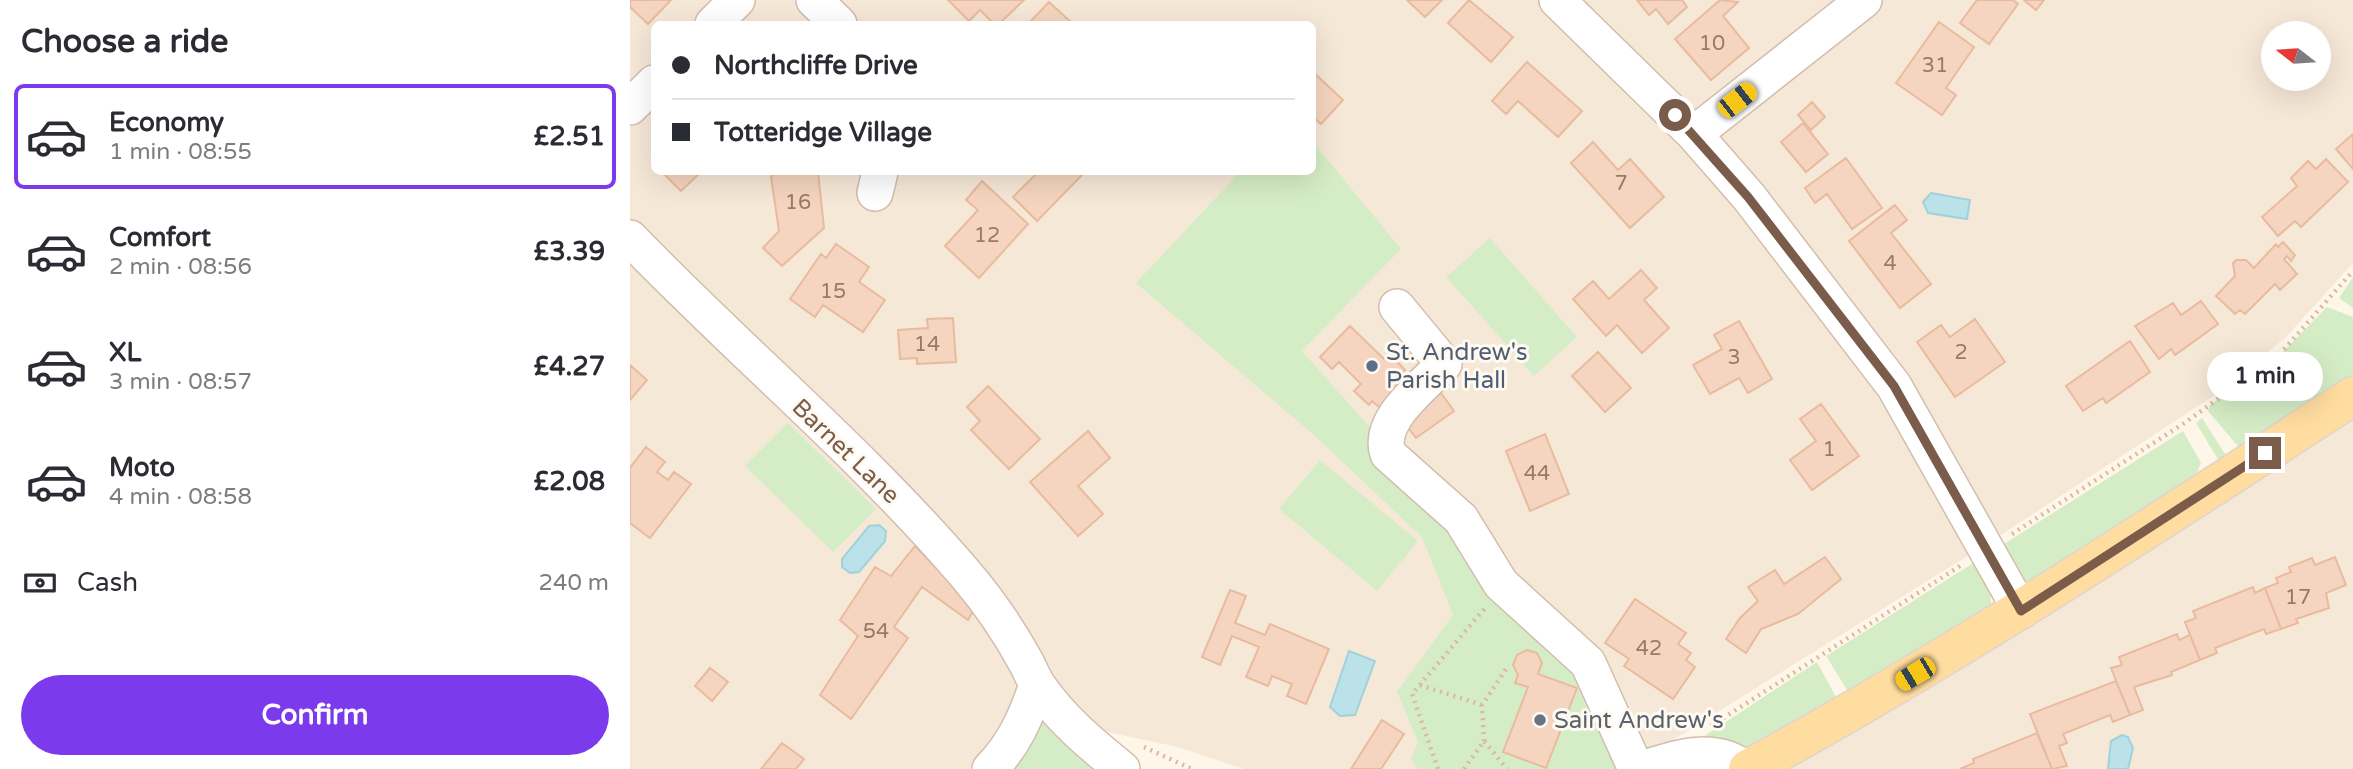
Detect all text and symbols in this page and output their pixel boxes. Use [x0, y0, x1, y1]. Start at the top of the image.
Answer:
north arrow [2261, 21, 2331, 91]
map controls [2261, 21, 2331, 91]
text: Choose a ride [21, 23, 228, 61]
house number: 10 [1699, 31, 1725, 56]
text: Northcliffe Drive [714, 50, 918, 81]
house number: 31 [1922, 53, 1948, 78]
car [1714, 79, 1761, 121]
route start [1659, 99, 1691, 131]
icon: car [25, 105, 88, 168]
text: Economy [109, 107, 224, 138]
text: Totteridge Village [714, 117, 932, 148]
text: £2.51 [534, 121, 605, 152]
text: 1 min · 08:55 [109, 138, 252, 166]
house number: 7 [1614, 171, 1628, 196]
house number: 16 [785, 190, 811, 215]
icon: car [25, 220, 88, 283]
text: Comfort [109, 222, 211, 253]
house number: 12 [974, 223, 1000, 248]
text: £3.39 [534, 236, 605, 267]
house number: 4 [1883, 251, 1897, 276]
text: 2 min · 08:56 [109, 253, 252, 281]
house number: 15 [820, 279, 846, 304]
house number: 14 [914, 332, 940, 357]
icon: car [25, 335, 88, 398]
text: XL [109, 337, 141, 368]
place label: St. Andrew's Parish Hall [1386, 338, 1528, 395]
house number: 2 [1954, 340, 1968, 365]
house number: 3 [1727, 345, 1741, 370]
text: £4.27 [534, 351, 605, 382]
callout: 1 min [2207, 351, 2323, 400]
marker: St. Andrew's Parish Hall [1364, 358, 1380, 374]
text: 1 min [2234, 362, 2296, 390]
text: 3 min · 08:57 [109, 368, 252, 396]
street label: Barnet Lane [786, 393, 906, 510]
house number: 1 [1822, 437, 1836, 462]
route end [2249, 437, 2281, 469]
icon: car [25, 450, 88, 513]
text: Moto [109, 452, 175, 483]
house number: 44 [1524, 461, 1550, 486]
text: £2.08 [534, 466, 605, 497]
text: 4 min · 08:58 [109, 483, 252, 511]
icon: cash [21, 564, 59, 602]
text: Cash [77, 567, 138, 598]
text: 240 m [539, 569, 609, 597]
house number: 17 [2285, 585, 2311, 610]
house number: 54 [863, 619, 889, 644]
house number: 42 [1636, 636, 1662, 661]
car [1892, 654, 1939, 694]
button: Confirm [21, 675, 609, 755]
place label: Saint Andrew's [1554, 706, 1724, 735]
marker: Saint Andrew's [1532, 712, 1548, 728]

